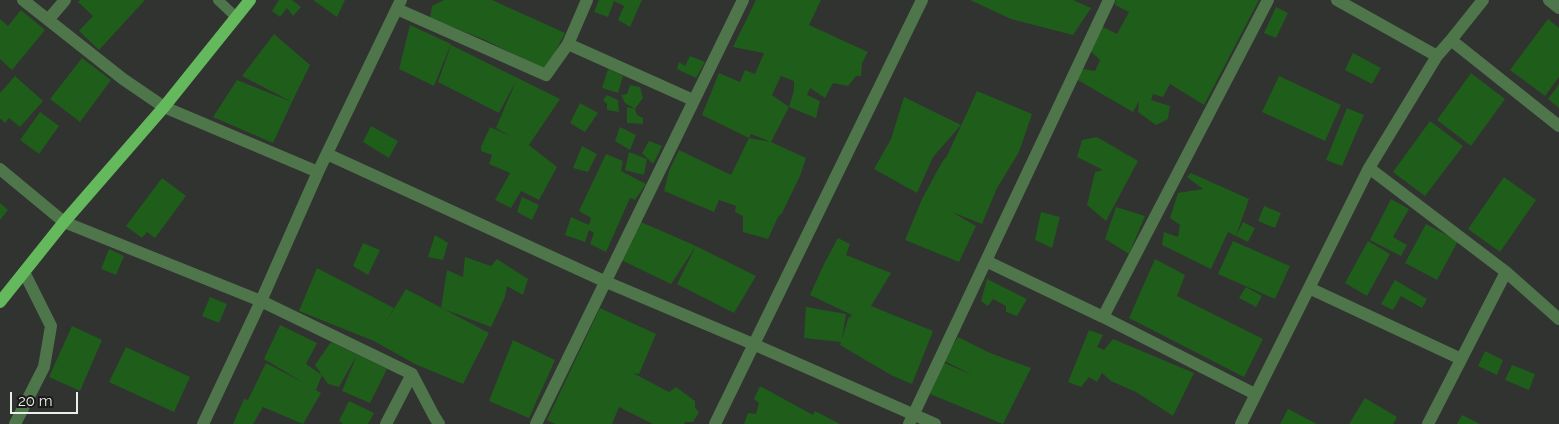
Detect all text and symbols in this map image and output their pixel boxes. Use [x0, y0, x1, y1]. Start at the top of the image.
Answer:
scale bar [12, 382, 80, 414]
text: 20 m [18, 392, 53, 410]

